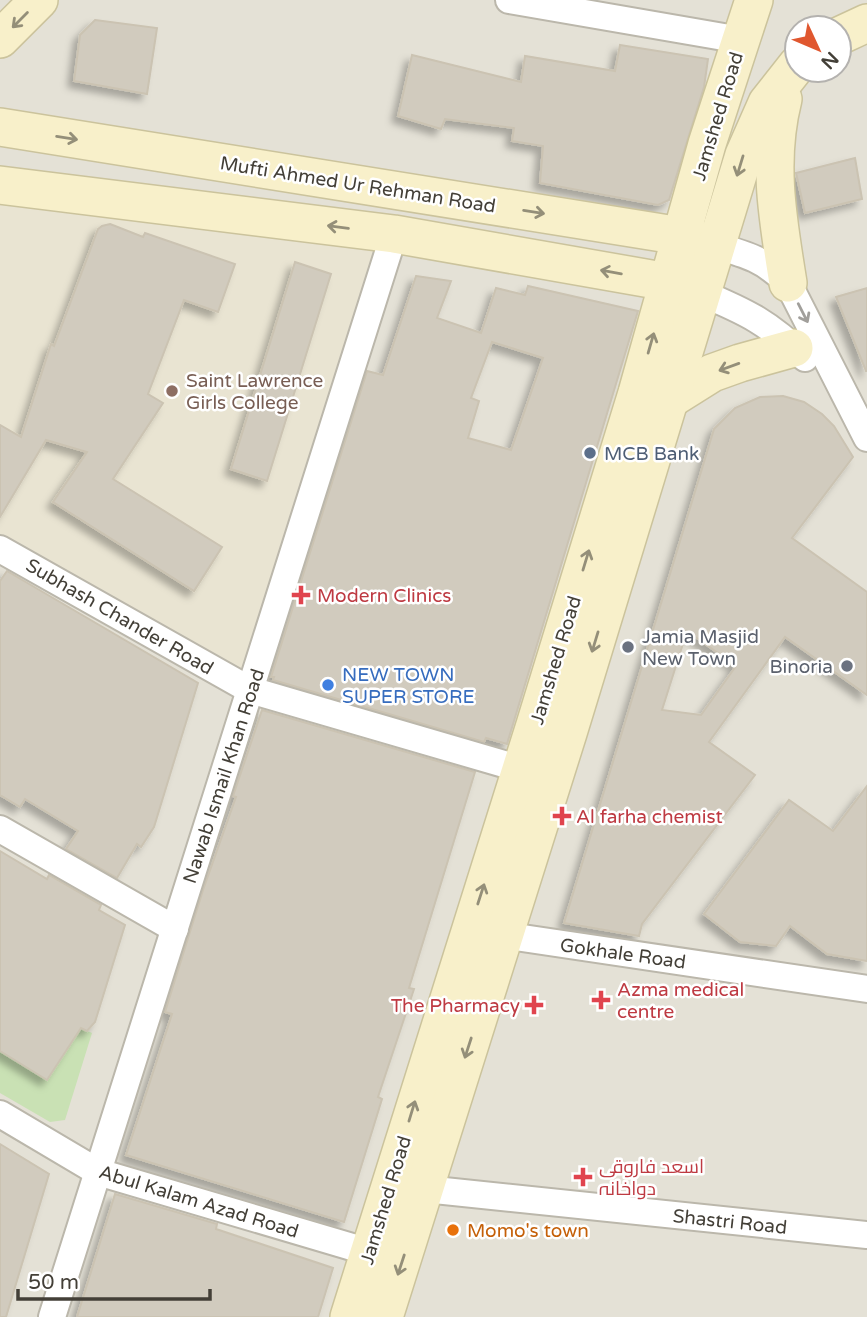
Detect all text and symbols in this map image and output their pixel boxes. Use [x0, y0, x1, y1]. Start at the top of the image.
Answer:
one-way arrow [11, 11, 28, 28]
north arrow [783, 14, 853, 84]
text: N [816, 47, 843, 73]
street label: Jamshed Road [688, 49, 748, 183]
one-way arrow [55, 132, 78, 145]
street label: Mufti Ahmed Ur Rehman Road [218, 152, 497, 218]
one-way arrow [732, 155, 745, 177]
one-way arrow [522, 206, 545, 219]
one-way arrow [327, 221, 350, 234]
one-way arrow [600, 265, 623, 278]
one-way arrow [797, 302, 811, 323]
one-way arrow [646, 332, 659, 354]
one-way arrow [718, 362, 740, 374]
place label: Saint Lawrence Girls College [186, 370, 323, 414]
marker: Saint Lawrence Girls College [164, 383, 180, 399]
place label: MCB Bank [604, 443, 699, 465]
marker: MCB Bank [582, 445, 598, 461]
one-way arrow [580, 550, 593, 572]
street label: Subhash Chander Road [22, 554, 217, 680]
marker: Modern Clinics [291, 585, 311, 605]
place label: Modern Clinics [317, 585, 451, 607]
street label: Jamshed Road [526, 593, 586, 727]
place label: Jamia Masjid New Town [642, 626, 759, 670]
one-way arrow [588, 631, 601, 653]
marker: Jamia Masjid New Town [620, 639, 636, 655]
place label: Binoria [769, 656, 833, 678]
marker: Binoria [839, 658, 855, 674]
place label: NEW TOWN SUPER STORE [342, 664, 475, 708]
street label: Nawab Ismail Khan Road [179, 666, 269, 886]
marker: NEW TOWN SUPER STORE [320, 677, 336, 693]
place label: Al farha chemist [576, 806, 723, 828]
marker: Al farha chemist [554, 808, 570, 824]
one-way arrow [476, 884, 488, 906]
street label: Gokhale Road [559, 934, 687, 974]
place label: Azma medical centre [617, 979, 744, 1023]
marker: Azma medical centre [591, 990, 611, 1010]
place label: The Pharmacy [391, 995, 520, 1017]
marker: The Pharmacy [526, 997, 542, 1013]
one-way arrow [461, 1036, 474, 1058]
one-way arrow [407, 1101, 420, 1123]
street label: Jamshed Road [356, 1133, 416, 1267]
place label: اسعد فاروقی دواخانہ [599, 1156, 704, 1200]
street label: Abul Kalam Azad Road [96, 1161, 301, 1243]
marker: اسعد فاروقی دواخانہ [573, 1167, 593, 1187]
street label: Shastri Road [672, 1205, 788, 1239]
place label: Momo's town [467, 1220, 589, 1242]
marker: Momo's town [445, 1222, 461, 1238]
one-way arrow [394, 1254, 407, 1276]
scale bar [18, 1258, 210, 1302]
text: 50 m [28, 1270, 79, 1295]

